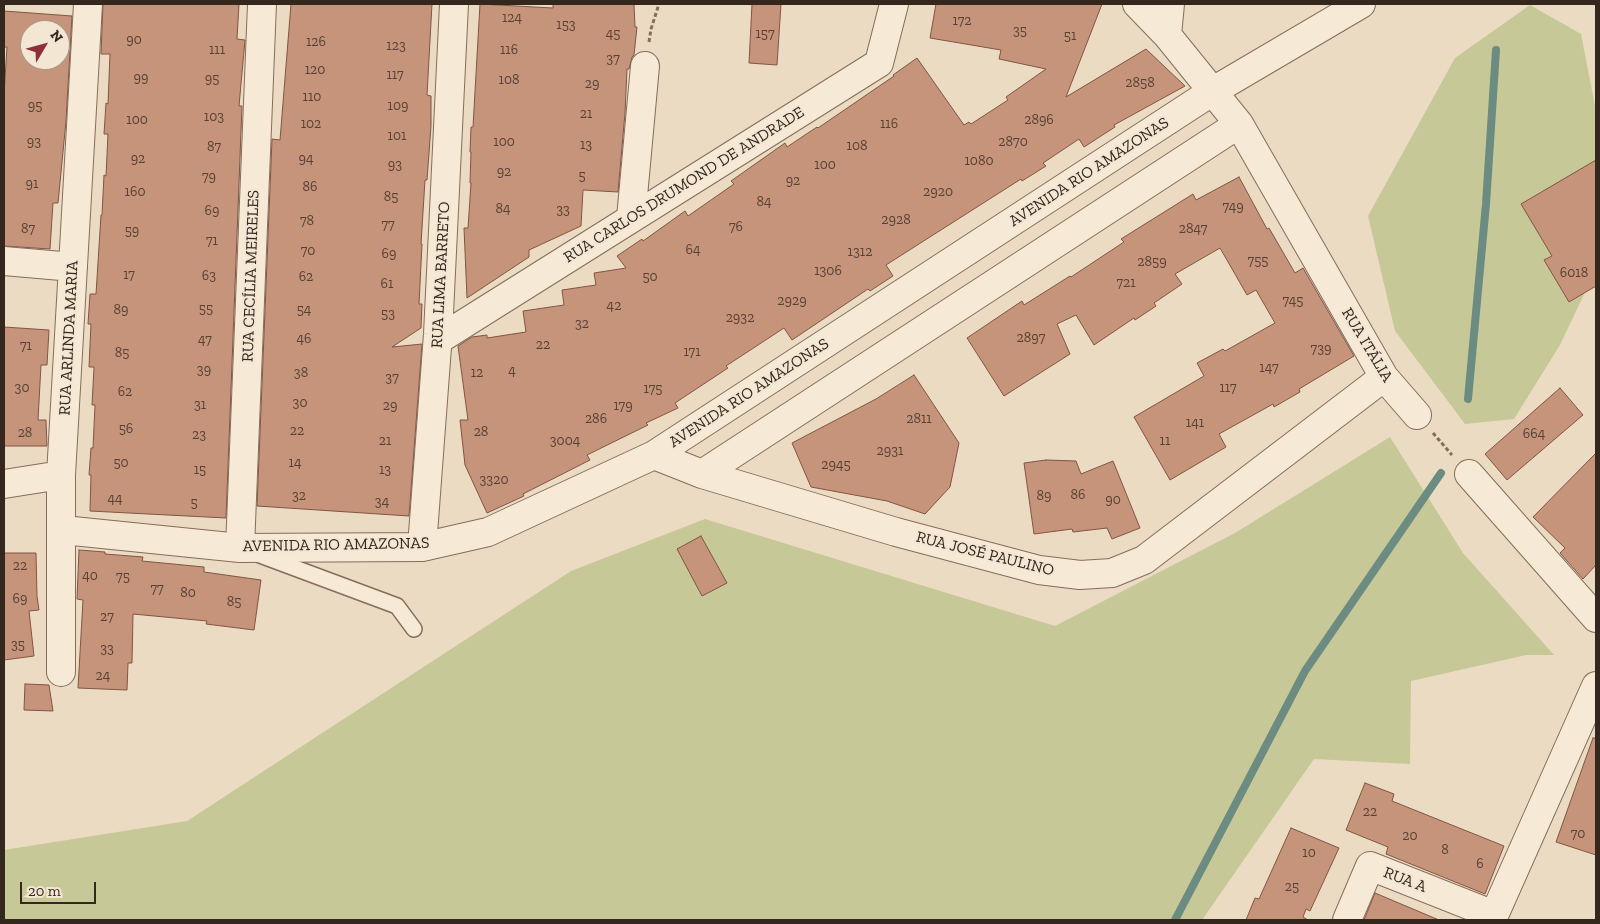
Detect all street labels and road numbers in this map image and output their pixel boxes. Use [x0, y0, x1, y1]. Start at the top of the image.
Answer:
street label: RUA CARLOS DRUMOND DE ANDRADE [560, 103, 808, 267]
street label: AVENIDA RIO AMAZONAS [1005, 113, 1173, 231]
street label: RUA CECÍLIA MEIRELES [238, 190, 264, 362]
street label: RUA LIMA BARRETO [428, 201, 454, 349]
street label: RUA ARLINDA MARIA [55, 260, 83, 416]
street label: RUA ITÁLIA [1337, 304, 1397, 386]
street label: AVENIDA RIO AMAZONAS [665, 334, 833, 452]
street label: RUA JOSÉ PAULINO [914, 528, 1056, 580]
street label: AVENIDA RIO AMAZONAS [242, 534, 430, 556]
street label: RUA A [1381, 863, 1429, 897]

